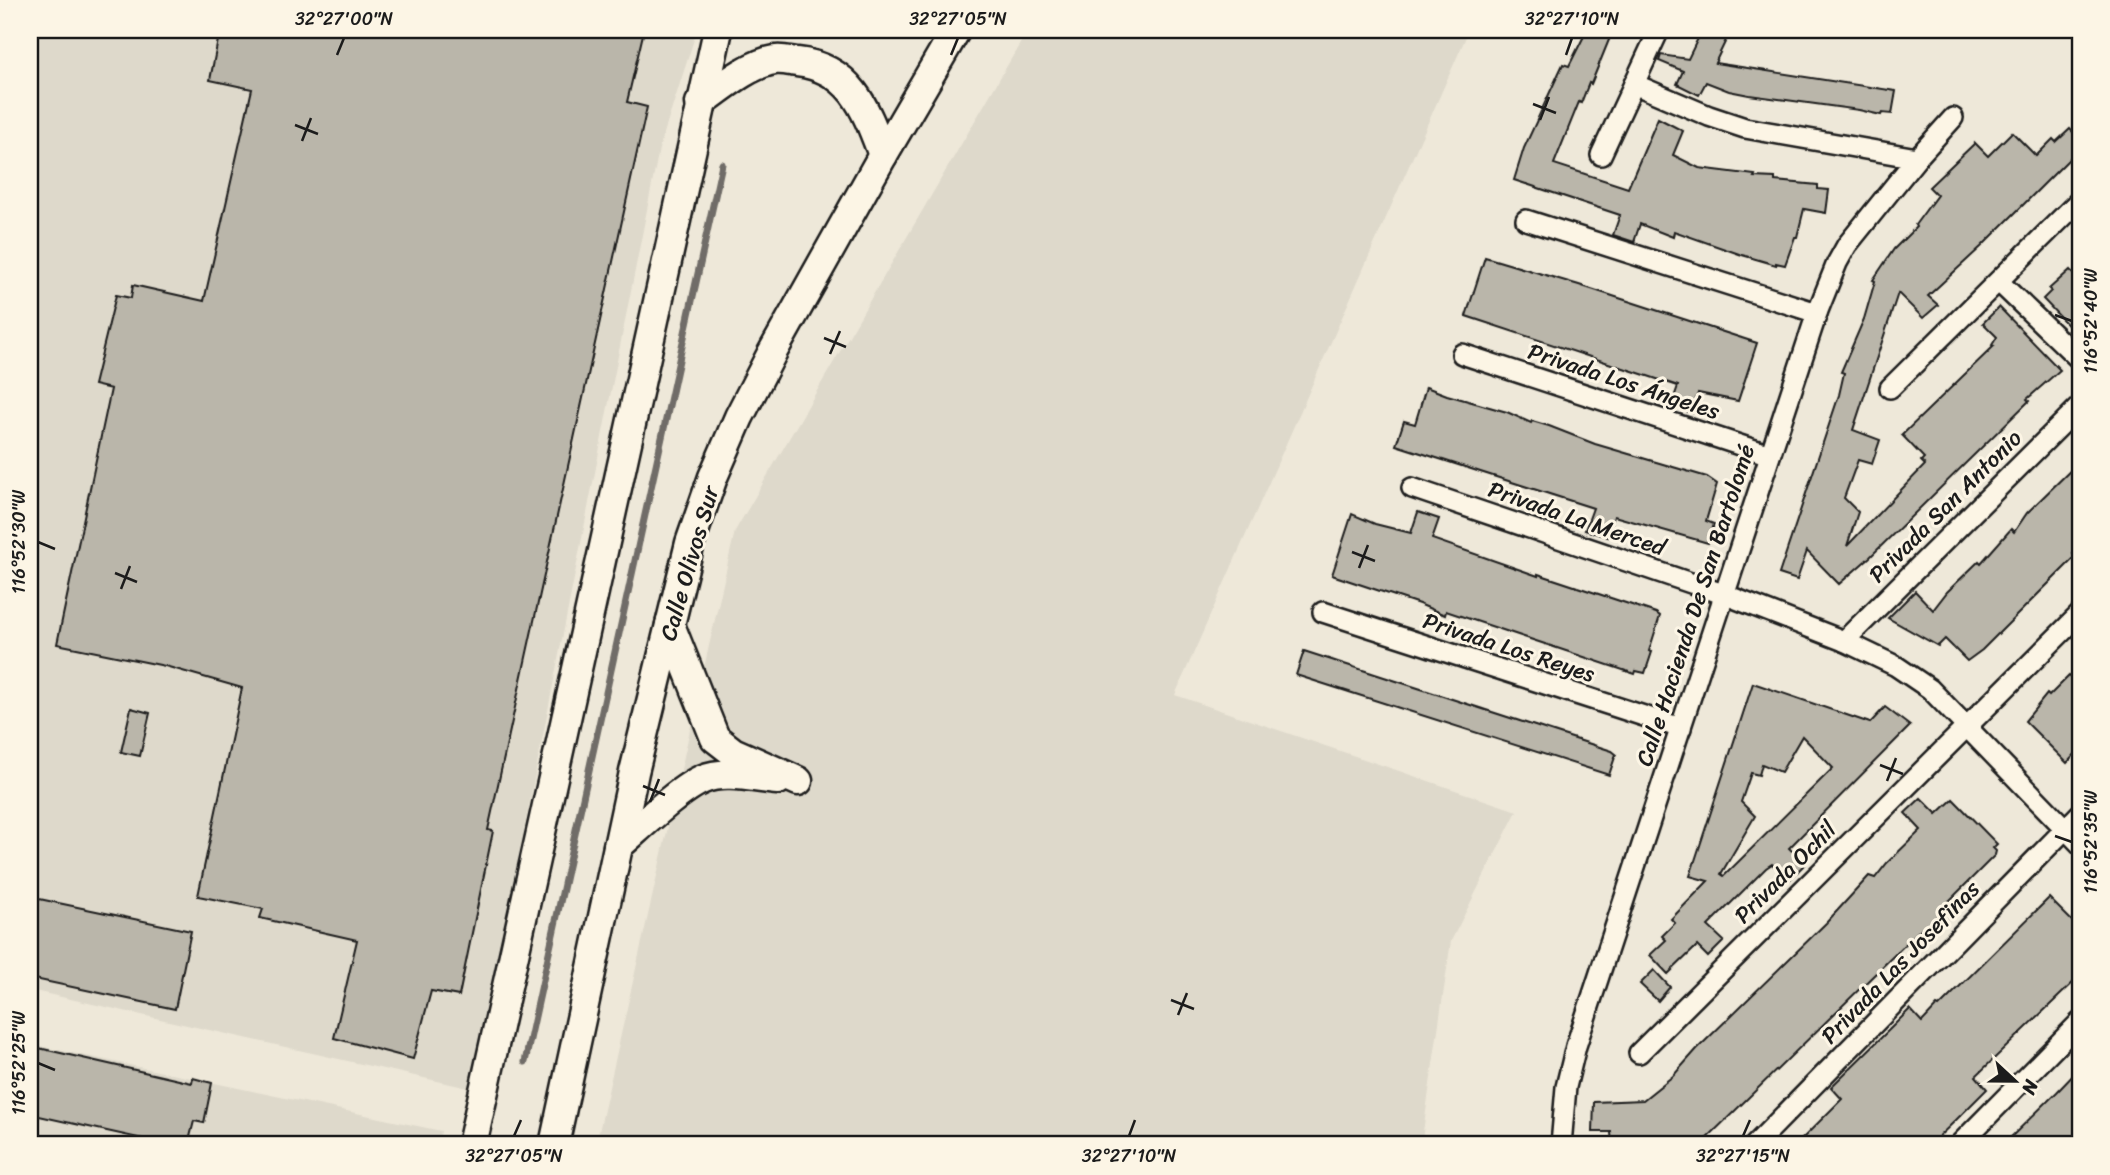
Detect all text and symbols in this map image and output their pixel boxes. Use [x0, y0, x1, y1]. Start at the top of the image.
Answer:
text: 32°27'00"N [295, 3, 394, 35]
text: 32°27'05"N [909, 3, 1007, 35]
text: 32°27'10"N [1525, 3, 1620, 35]
text: 116°52'40"W [2075, 267, 2107, 374]
street label: Privada Los Ángeles [1523, 331, 1726, 432]
street label: Privada San Antonio [1858, 419, 2032, 593]
street label: Calle Hacienda De San Bartolomé [1624, 439, 1767, 772]
street label: Privada La Merced [1483, 469, 1673, 569]
street label: Calle Olivos Sur [648, 479, 732, 646]
text: 116°52'30"W [3, 489, 35, 594]
street label: Privada Los Reyes [1418, 600, 1601, 695]
text: 116°52'35"W [2075, 789, 2107, 894]
street label: Privada Ochil [1724, 811, 1847, 934]
street label: Privada Las Josefinas [1811, 870, 1990, 1054]
text: 116°52'25"W [3, 1010, 35, 1115]
north arrow [1980, 1046, 2050, 1116]
text: N [2012, 1074, 2048, 1100]
text: 32°27'05"N [465, 1140, 563, 1172]
text: 32°27'10"N [1082, 1140, 1177, 1172]
text: 32°27'15"N [1696, 1140, 1791, 1172]

